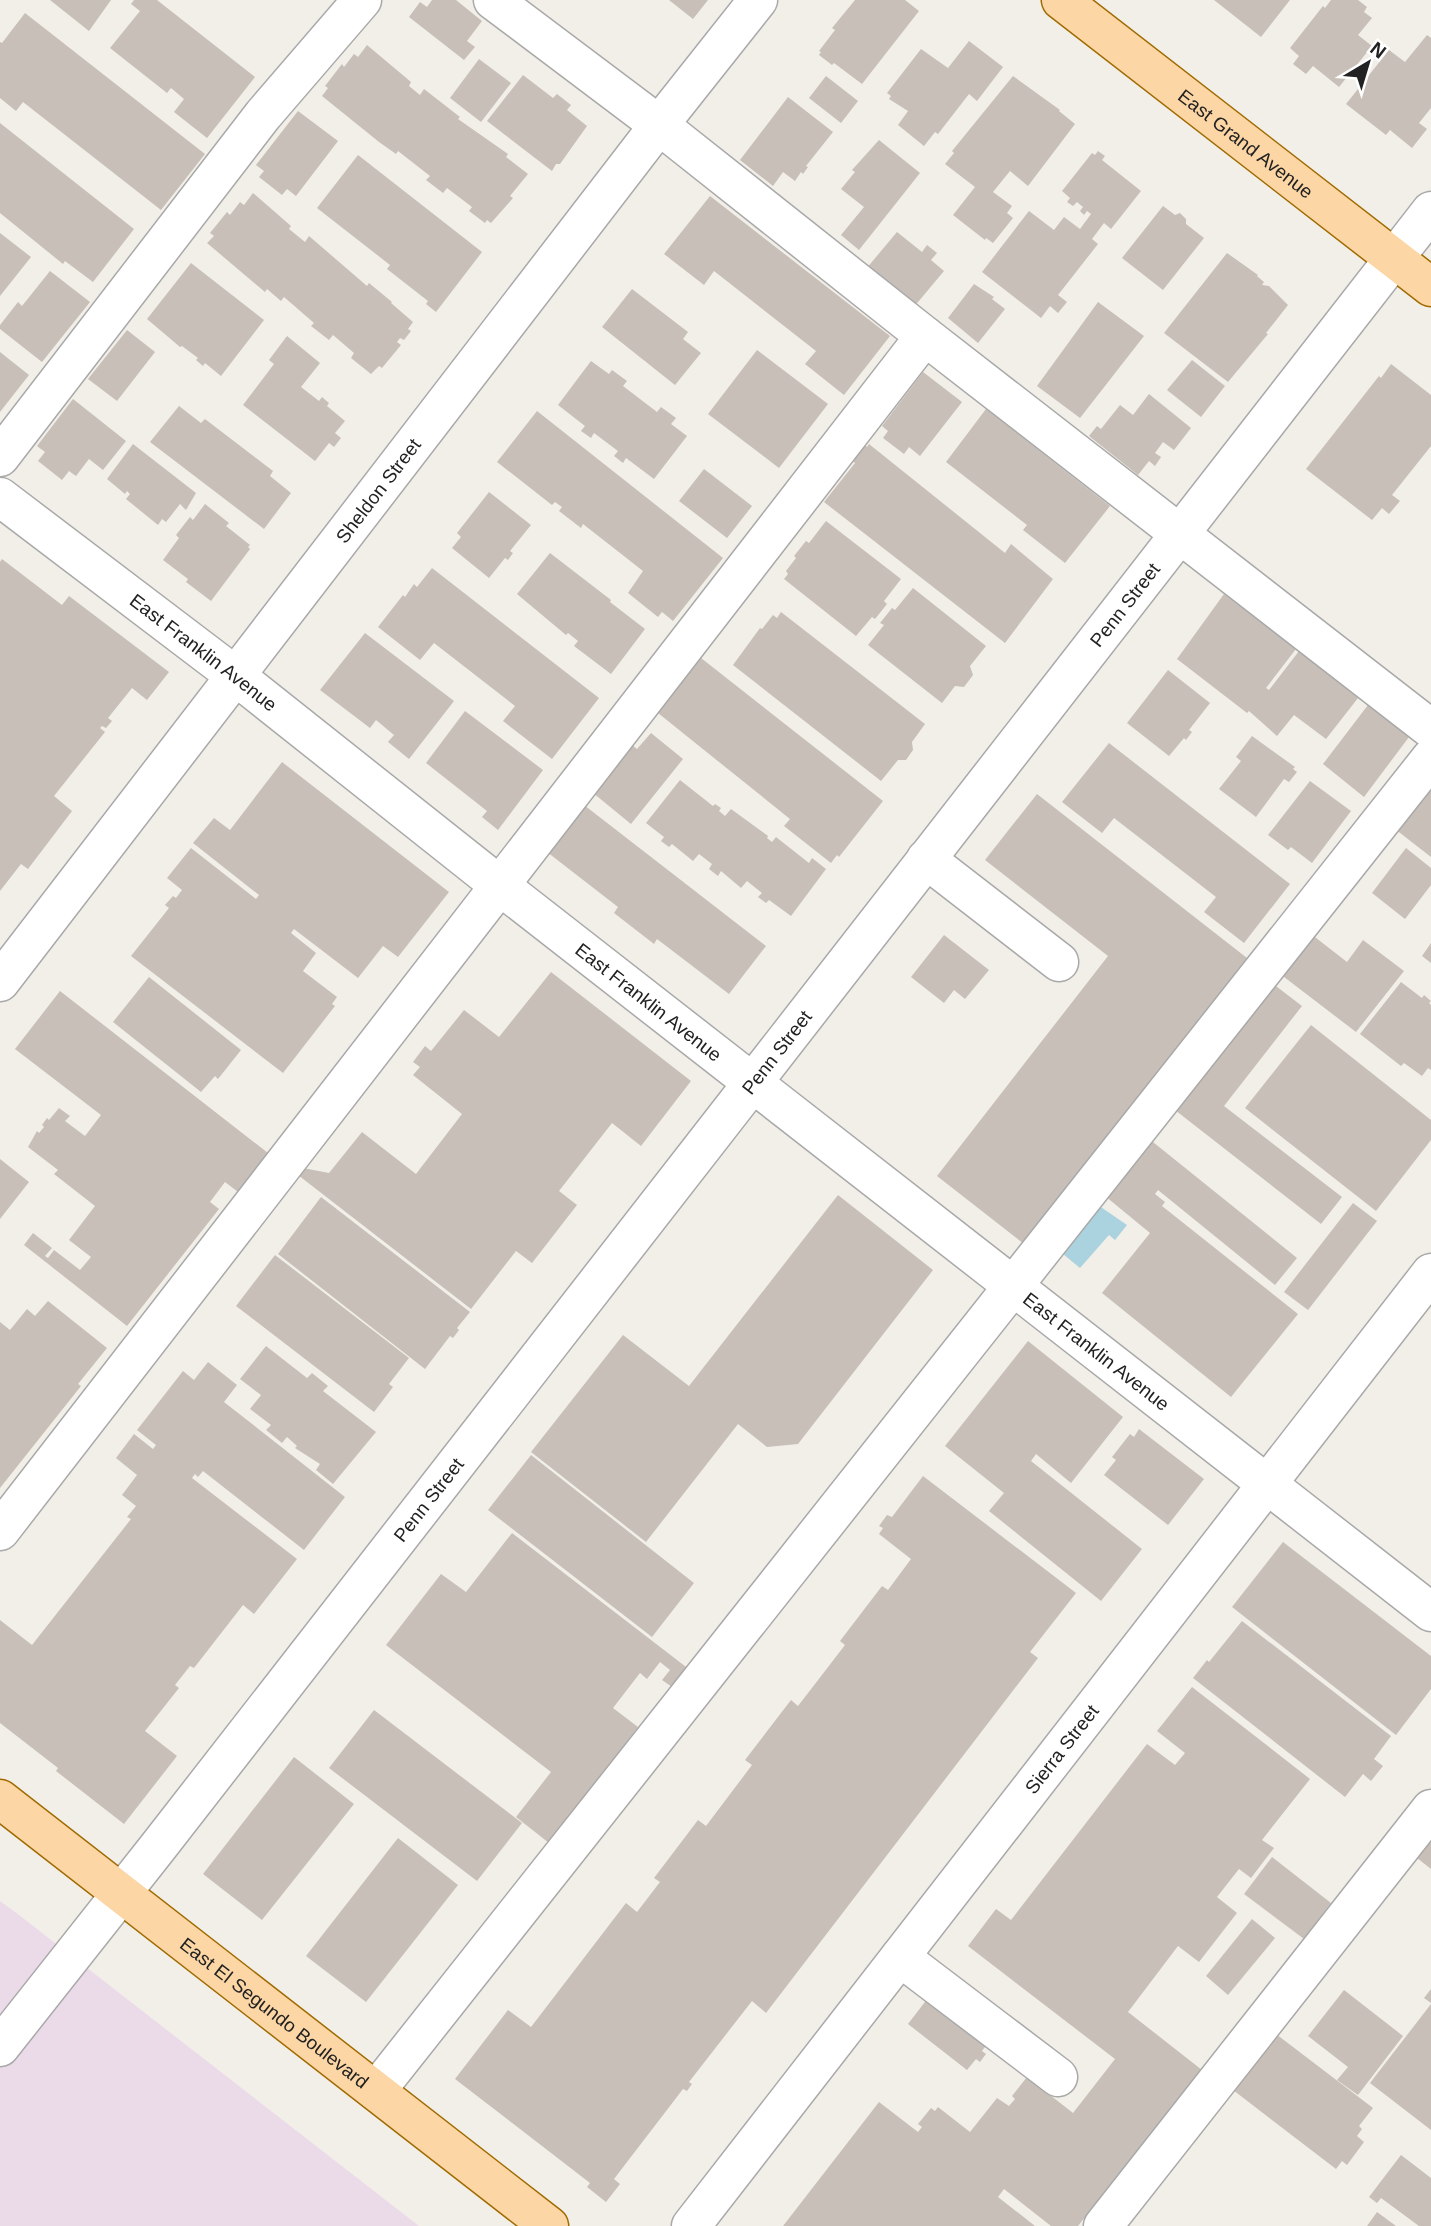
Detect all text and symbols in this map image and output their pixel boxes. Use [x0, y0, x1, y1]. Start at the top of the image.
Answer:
north arrow [1333, 28, 1403, 98]
text: N [1366, 37, 1390, 62]
street label: East Grand Avenue [1174, 85, 1317, 202]
street label: Sheldon Street [331, 434, 425, 547]
street label: Penn Street [1086, 558, 1164, 651]
street label: East Franklin Avenue [126, 589, 281, 715]
street label: East Franklin Avenue [572, 938, 726, 1065]
street label: Penn Street [737, 1006, 816, 1098]
street label: East Franklin Avenue [1019, 1288, 1174, 1415]
street label: Penn Street [389, 1453, 468, 1546]
street label: Sierra Street [1020, 1700, 1103, 1798]
street label: East El Segundo Boulevard [176, 1933, 373, 2092]

